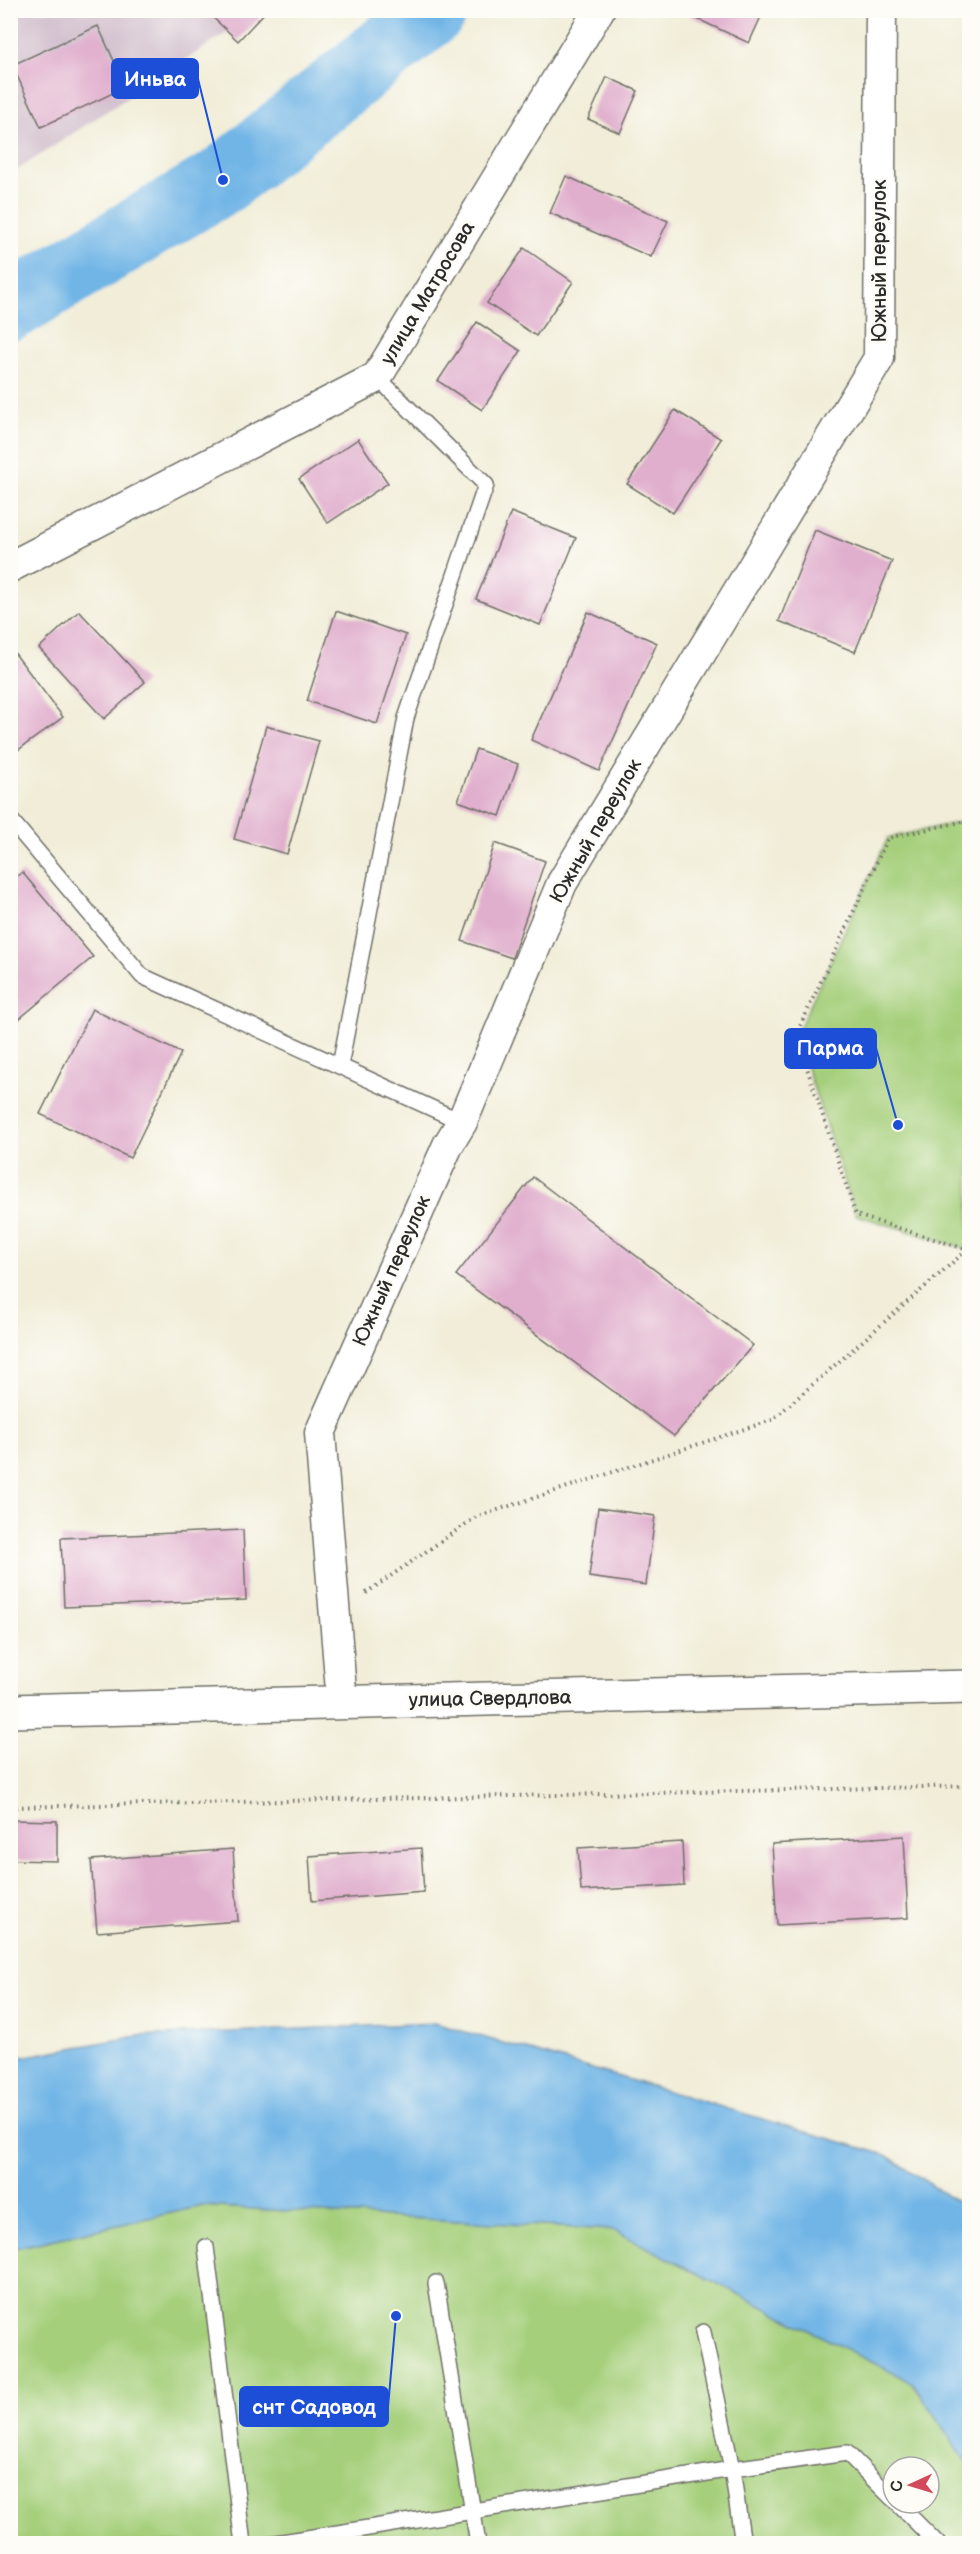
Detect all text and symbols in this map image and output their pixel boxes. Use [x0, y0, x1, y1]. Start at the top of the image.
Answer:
callout: Иньва [112, 59, 198, 98]
text: Иньва [124, 67, 187, 92]
street label: Южный переулок [868, 179, 892, 342]
street label: улица Матросова [376, 217, 480, 369]
street label: Южный переулок [545, 754, 647, 908]
callout: Парма [785, 1029, 876, 1068]
text: Парма [797, 1036, 864, 1061]
street label: Южный переулок [348, 1191, 436, 1350]
street label: улица Свердлова [408, 1686, 572, 1712]
callout: снт Садовод [240, 2387, 388, 2426]
text: снт Садовод [252, 2395, 376, 2420]
north arrow [881, 2455, 941, 2515]
text: С [888, 2480, 907, 2492]

